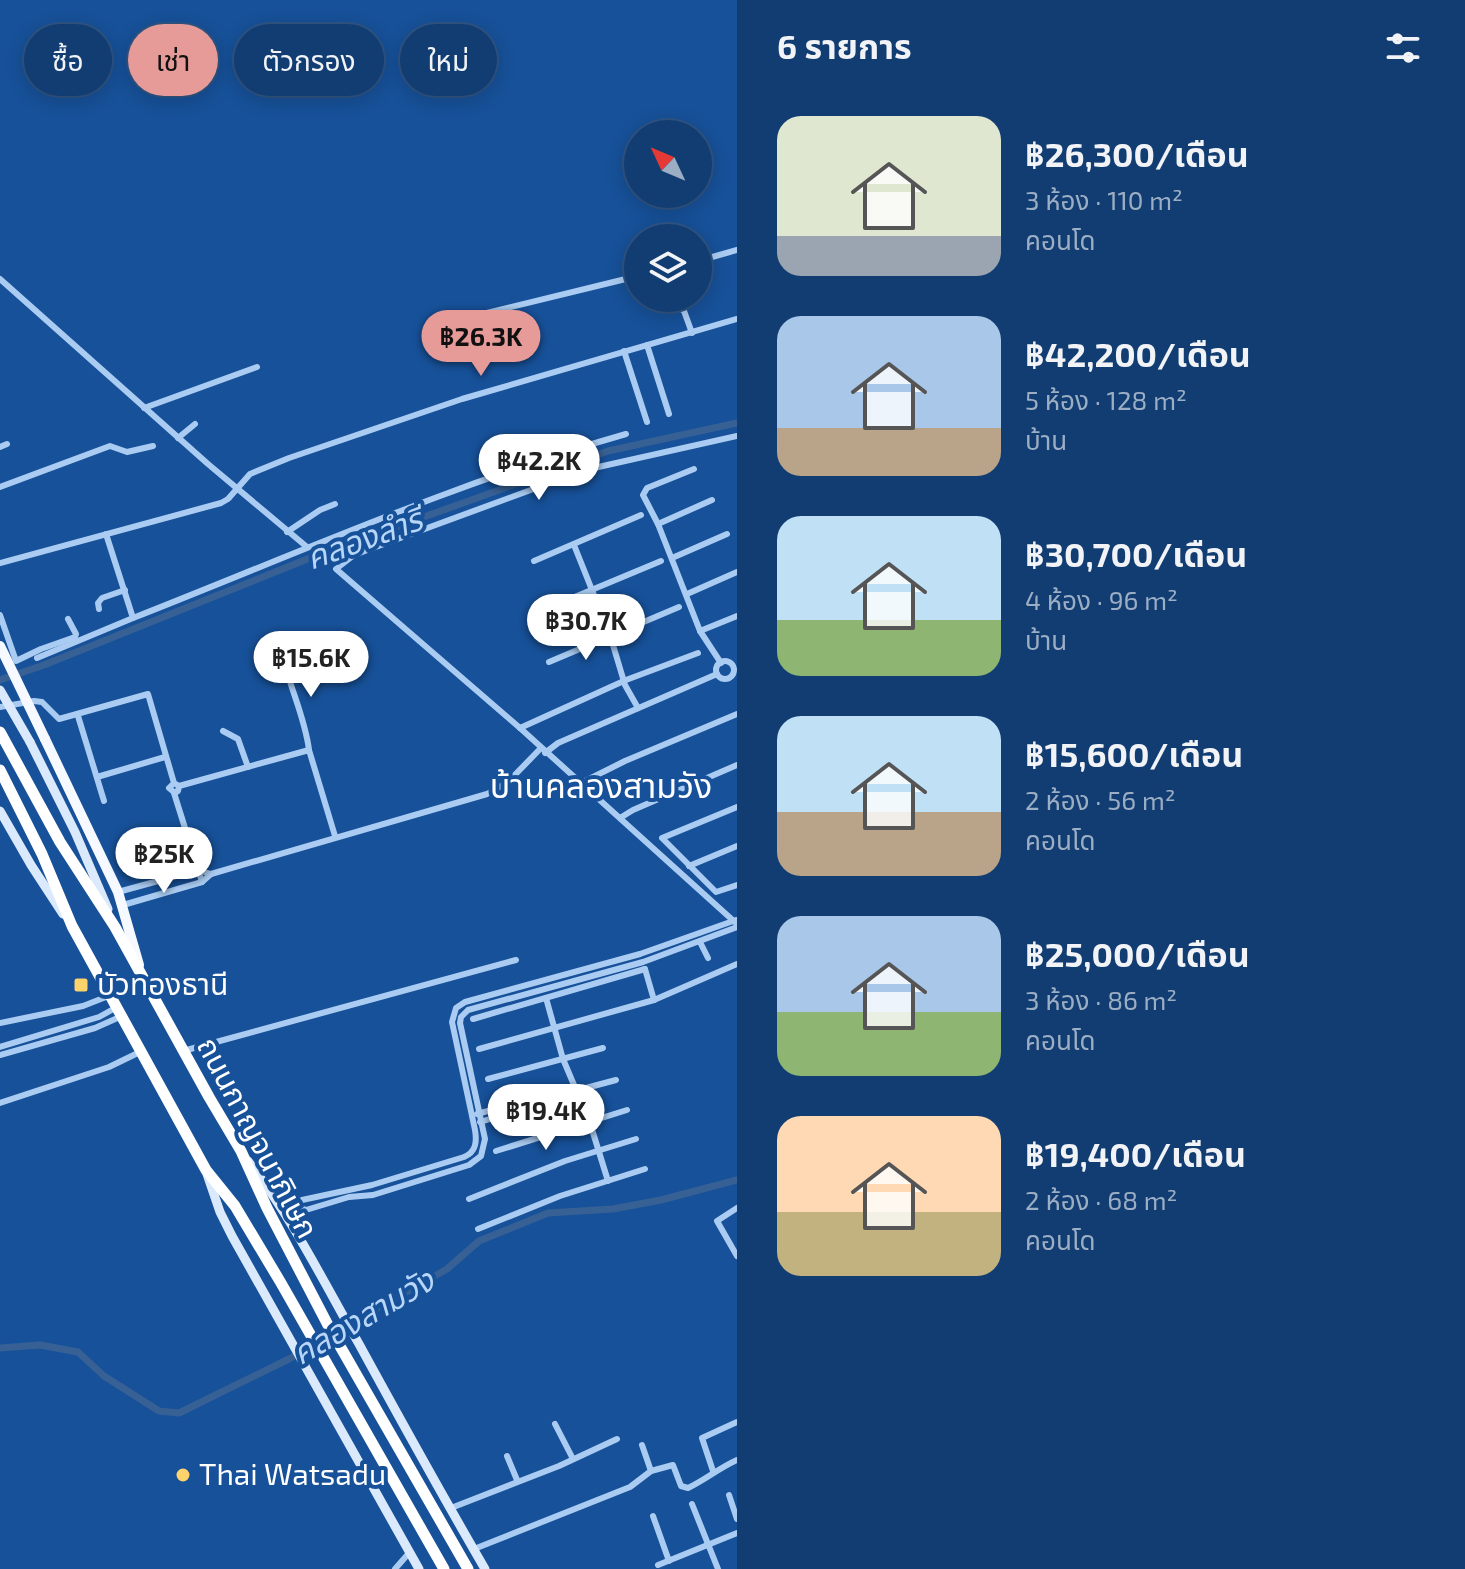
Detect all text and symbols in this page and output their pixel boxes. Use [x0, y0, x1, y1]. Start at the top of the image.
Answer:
chip: ซื้อ [24, 24, 112, 96]
chip: เช่า [128, 24, 218, 96]
chip: ตัวกรอง [234, 24, 384, 96]
chip: ใหม่ [400, 24, 497, 96]
text: 6 รายการ [777, 25, 912, 66]
icon: filters [1381, 26, 1425, 70]
north arrow [624, 120, 712, 208]
map controls [624, 120, 712, 312]
text: ฿26,300/เดือน [1025, 133, 1249, 174]
icon: home [841, 148, 937, 244]
text: 3 ห้อง · 110 m² [1025, 184, 1183, 215]
button: layers [624, 224, 712, 312]
text: คอนโด [1025, 224, 1096, 255]
pin: ฿26.3K [416, 310, 546, 378]
text: ฿26.3K [439, 320, 523, 351]
text: ฿42,200/เดือน [1025, 333, 1251, 374]
icon: home [841, 348, 937, 444]
text: 5 ห้อง · 128 m² [1025, 384, 1187, 415]
text: บ้าน [1025, 424, 1067, 455]
pin: ฿42.2K [474, 434, 604, 502]
text: ฿42.2K [497, 444, 581, 475]
water label: คลองลำรี [300, 497, 432, 576]
text: ฿30,700/เดือน [1025, 533, 1247, 574]
icon: home [841, 548, 937, 644]
text: 4 ห้อง · 96 m² [1025, 584, 1178, 615]
pin: ฿30.7K [521, 594, 651, 662]
text: ฿30.7K [545, 604, 627, 635]
text: บ้าน [1025, 624, 1067, 655]
pin: ฿15.6K [246, 631, 376, 699]
text: ฿15.6K [272, 641, 350, 672]
text: ฿15,600/เดือน [1025, 733, 1243, 774]
icon: home [841, 748, 937, 844]
district label: บ้านคลองสามวัง [490, 764, 712, 805]
text: 2 ห้อง · 56 m² [1025, 784, 1175, 815]
text: คอนโด [1025, 824, 1096, 855]
pin: ฿25K [117, 827, 211, 895]
text: ฿25K [133, 837, 195, 868]
text: ฿25,000/เดือน [1025, 933, 1250, 974]
icon: home [841, 948, 937, 1044]
place label: บัวทองธานี [97, 965, 228, 1001]
marker: บัวทองธานี [72, 976, 90, 994]
text: 3 ห้อง · 86 m² [1025, 984, 1177, 1015]
text: คอนโด [1025, 1024, 1096, 1055]
street label: ถนนกาญจนาภิเษก [191, 1030, 327, 1244]
pin: ฿19.4K [481, 1084, 611, 1152]
text: ฿19.4K [506, 1094, 586, 1125]
text: ฿19,400/เดือน [1025, 1133, 1246, 1174]
icon: home [841, 1148, 937, 1244]
text: 2 ห้อง · 68 m² [1025, 1184, 1177, 1215]
text: คอนโด [1025, 1224, 1096, 1255]
water label: คลองสามวัง [284, 1259, 441, 1371]
place label: Thai Watsadu [199, 1455, 386, 1491]
marker: Thai Watsadu [174, 1466, 192, 1484]

